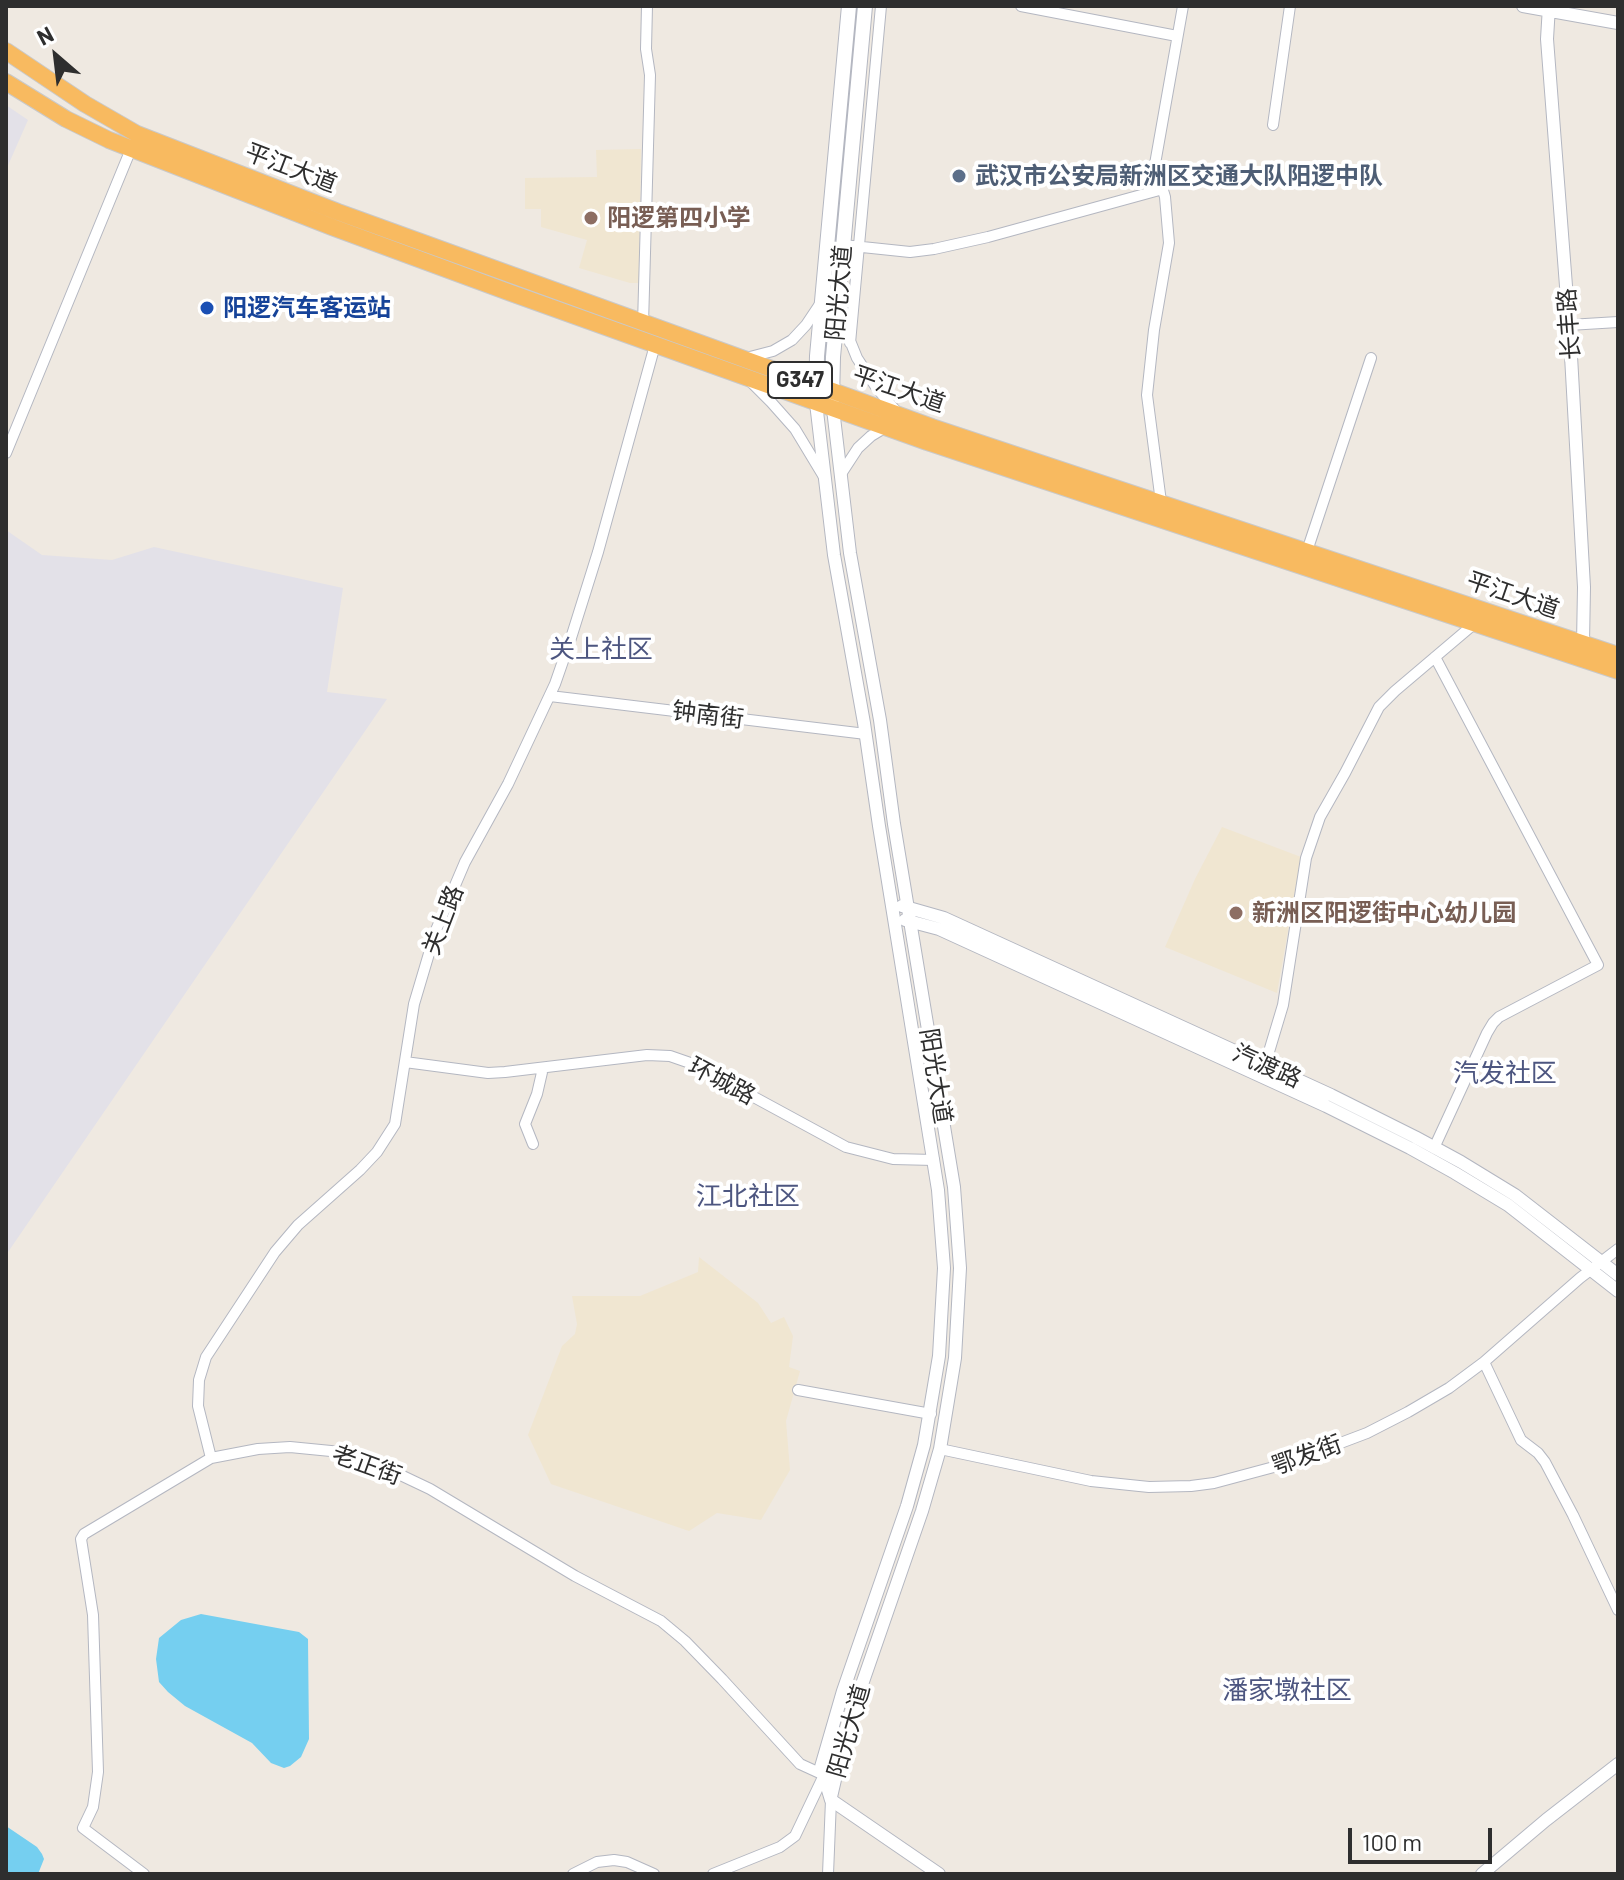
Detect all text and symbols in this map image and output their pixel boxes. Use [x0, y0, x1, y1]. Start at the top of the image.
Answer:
north arrow [16, 16, 96, 96]
text: N [32, 20, 57, 50]
street label: 平江大道 [241, 137, 341, 199]
place label: 武汉市公安局新洲区交通大队阳逻中队 [975, 162, 1383, 190]
marker: 武汉市公安局新洲区交通大队阳逻中队 [950, 167, 968, 185]
place label: 阳逻第四小学 [607, 204, 751, 232]
marker: 阳逻第四小学 [582, 209, 600, 227]
street label: 阳光大道 [820, 244, 858, 342]
street label: 长丰路 [1552, 287, 1586, 361]
place label: 阳逻汽车客运站 [223, 294, 391, 322]
marker: 阳逻汽车客运站 [198, 299, 216, 317]
street label: 平江大道 [849, 360, 949, 418]
road number: G347 [768, 362, 832, 398]
street label: 平江大道 [1463, 566, 1563, 624]
district label: 关上社区 [549, 633, 653, 665]
street label: 钟南街 [671, 696, 745, 734]
street label: 关上路 [417, 881, 469, 959]
place label: 新洲区阳逻街中心幼儿园 [1252, 899, 1516, 927]
marker: 新洲区阳逻街中心幼儿园 [1227, 904, 1245, 922]
street label: 阳光大道 [914, 1026, 958, 1126]
street label: 汽渡路 [1228, 1038, 1306, 1094]
street label: 环城路 [683, 1051, 761, 1111]
district label: 汽发社区 [1453, 1057, 1557, 1089]
district label: 江北社区 [696, 1180, 800, 1212]
street label: 鄂发街 [1268, 1429, 1346, 1481]
street label: 老正街 [328, 1439, 406, 1491]
district label: 潘家墩社区 [1222, 1674, 1352, 1706]
street label: 阳光大道 [822, 1681, 876, 1781]
scale bar [1352, 1812, 1496, 1862]
text: 100 m [1362, 1827, 1422, 1856]

